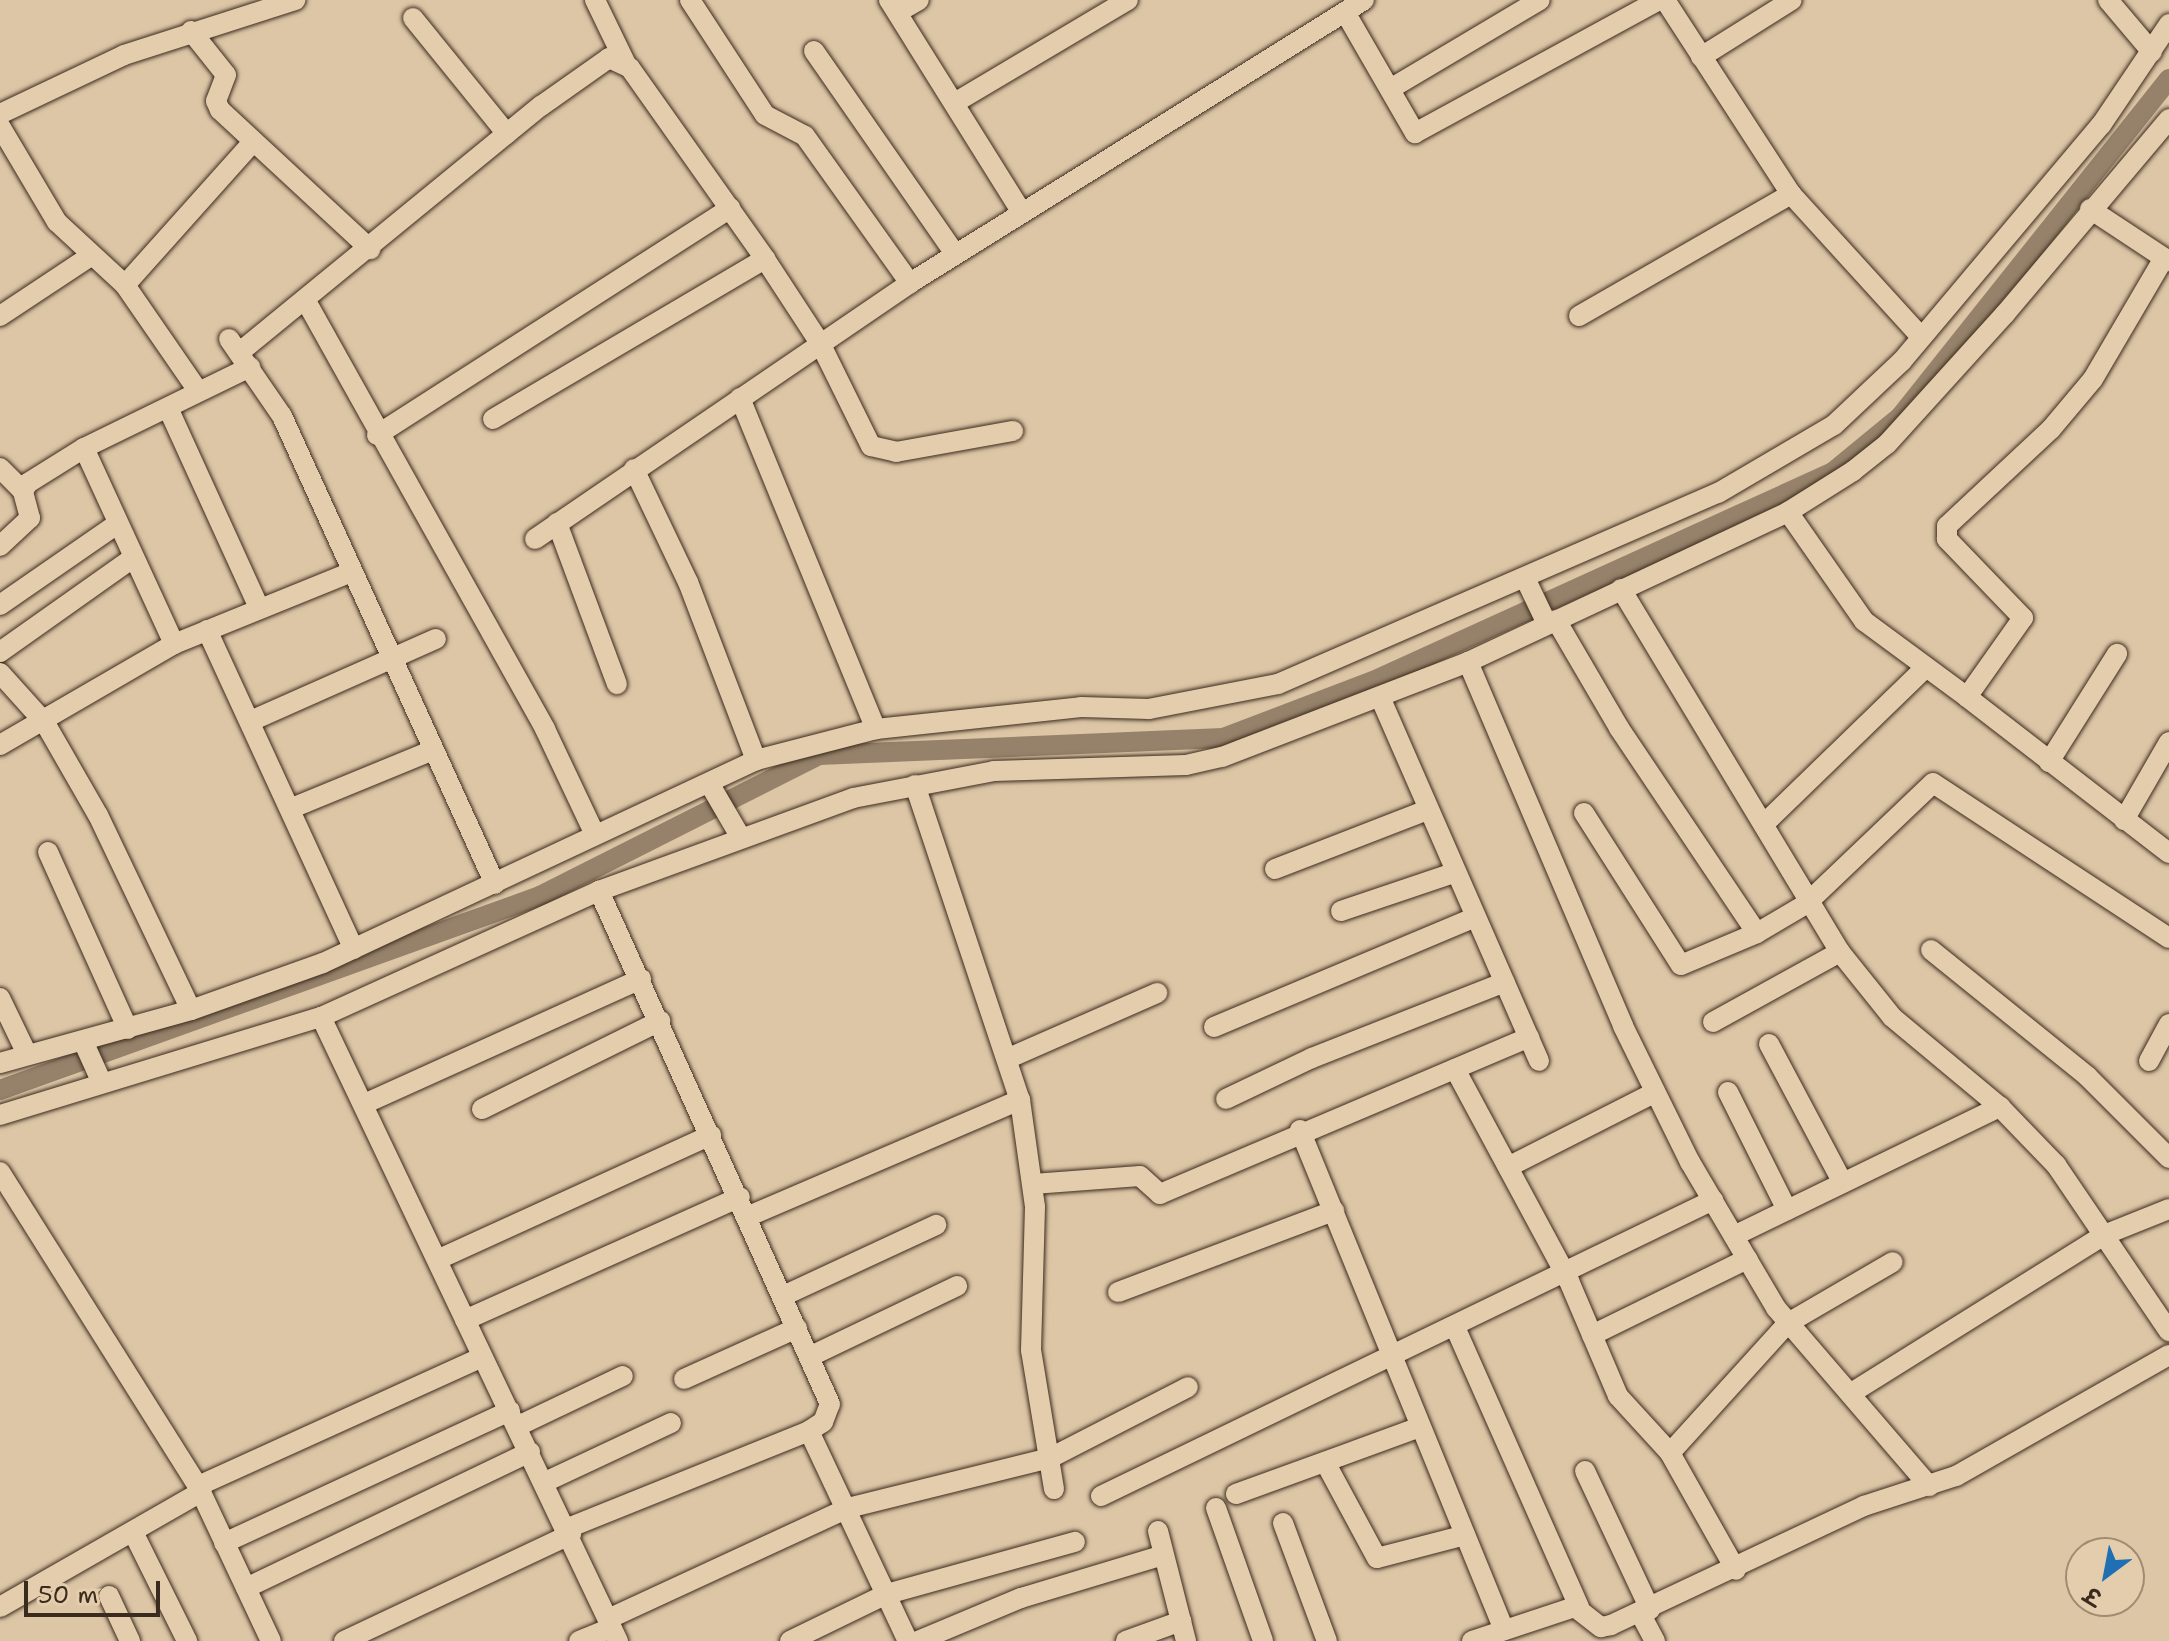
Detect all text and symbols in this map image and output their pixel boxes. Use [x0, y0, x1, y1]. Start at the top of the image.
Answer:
north arrow [2065, 1537, 2145, 1617]
scale bar [28, 1565, 164, 1615]
text: 50 m [38, 1579, 98, 1611]
text: उ [2079, 1580, 2107, 1612]

